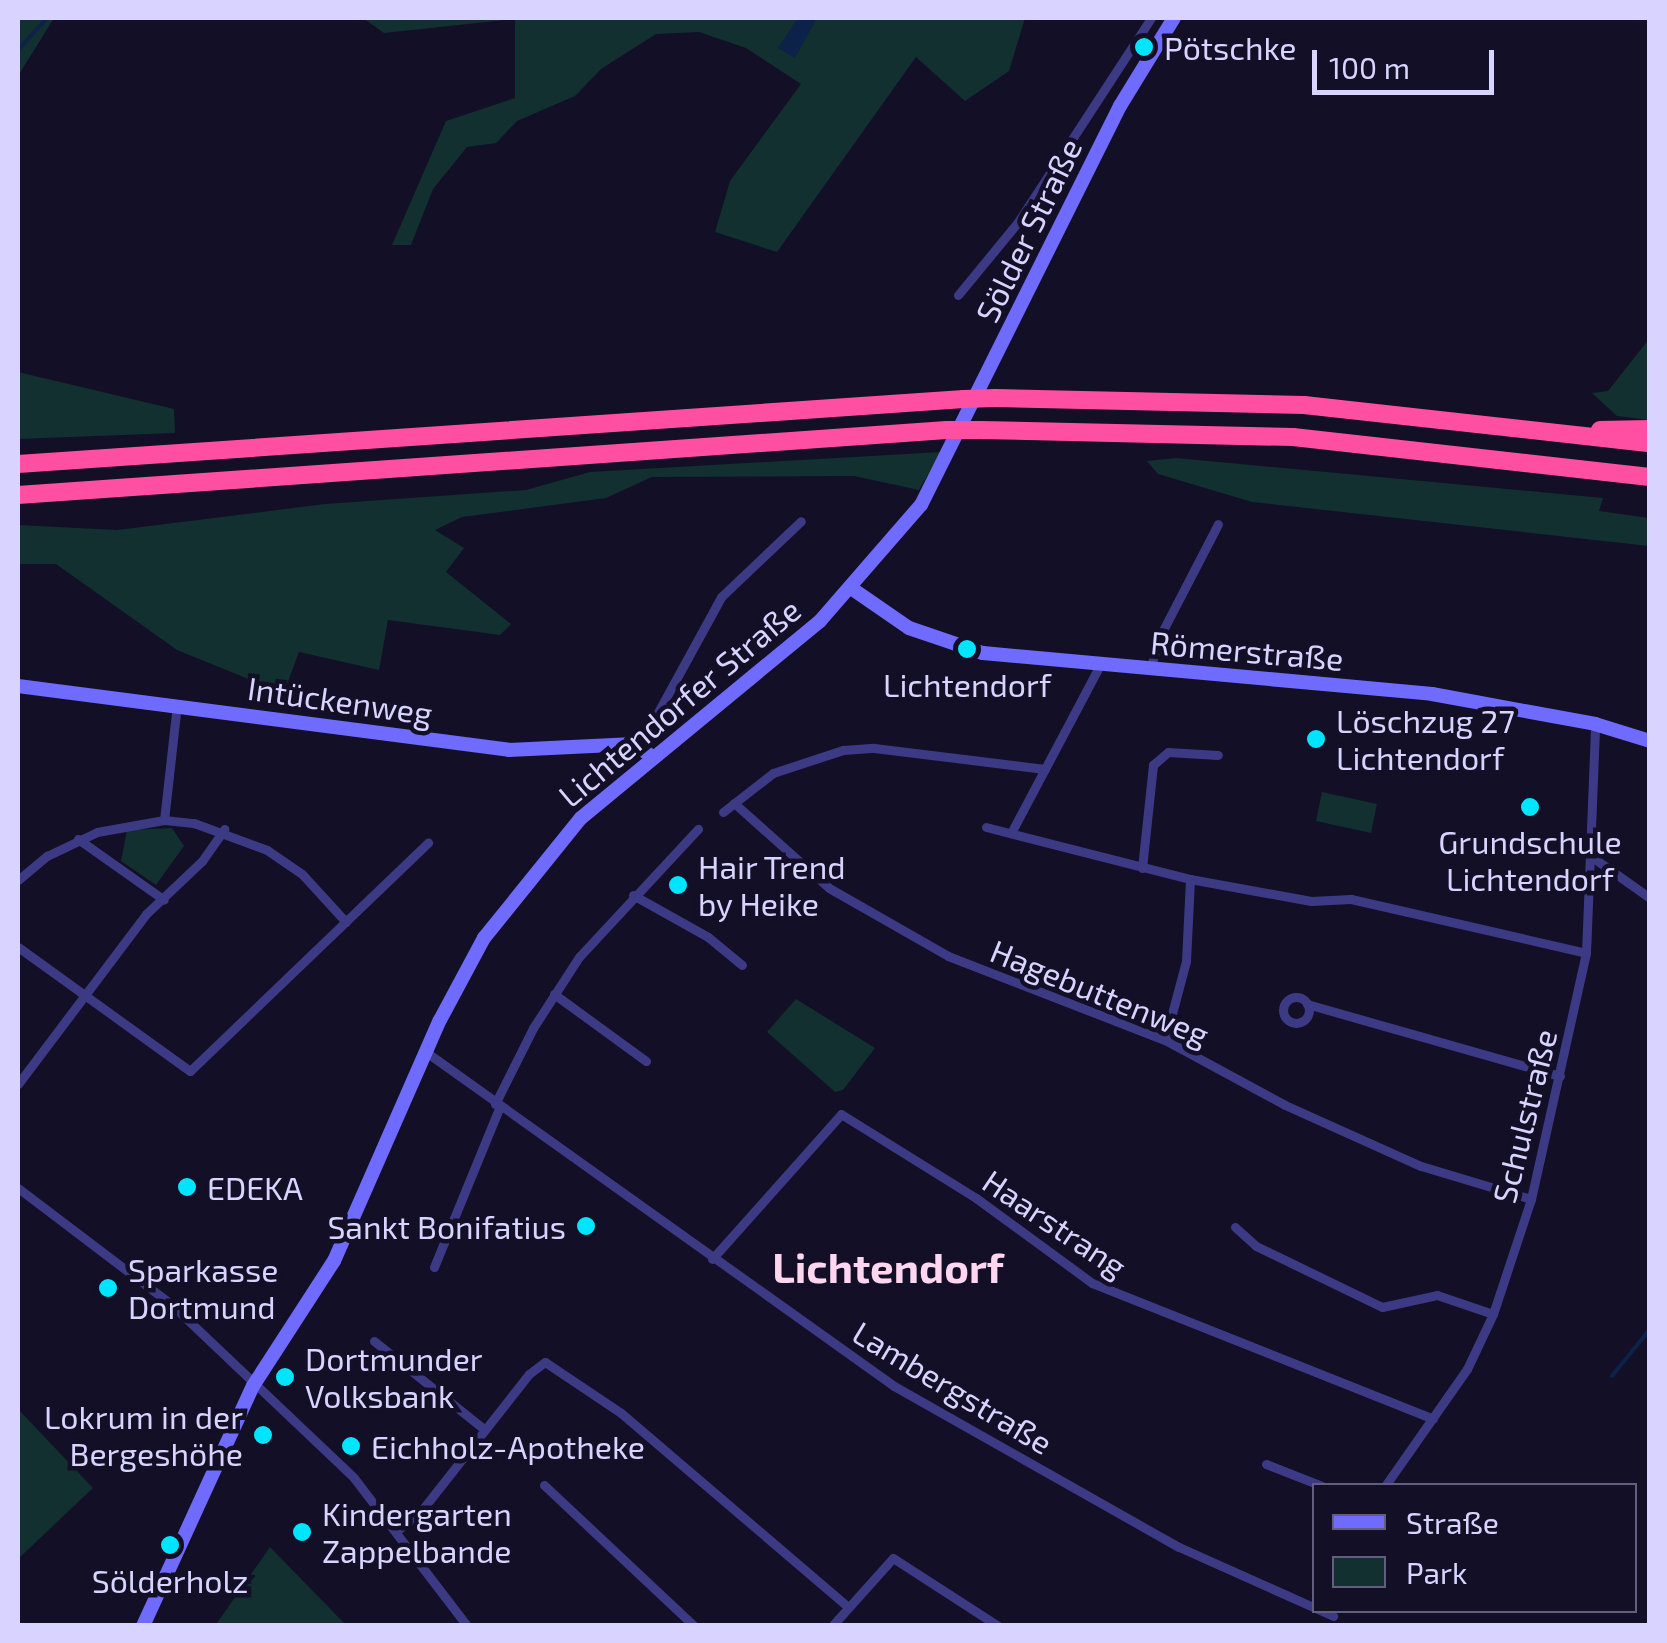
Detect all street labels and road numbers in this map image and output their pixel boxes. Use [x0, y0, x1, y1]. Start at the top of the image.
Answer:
street label: Sölder Straße [967, 132, 1089, 328]
street label: Lichtendorfer Straße [550, 590, 808, 814]
street label: Römerstraße [1149, 622, 1345, 678]
street label: Intückenweg [245, 668, 435, 732]
street label: Hagebuttenweg [985, 931, 1215, 1053]
street label: Schulstraße [1484, 1025, 1564, 1207]
street label: Haarstrang [976, 1161, 1134, 1285]
street label: Lambergstraße [846, 1312, 1060, 1462]

